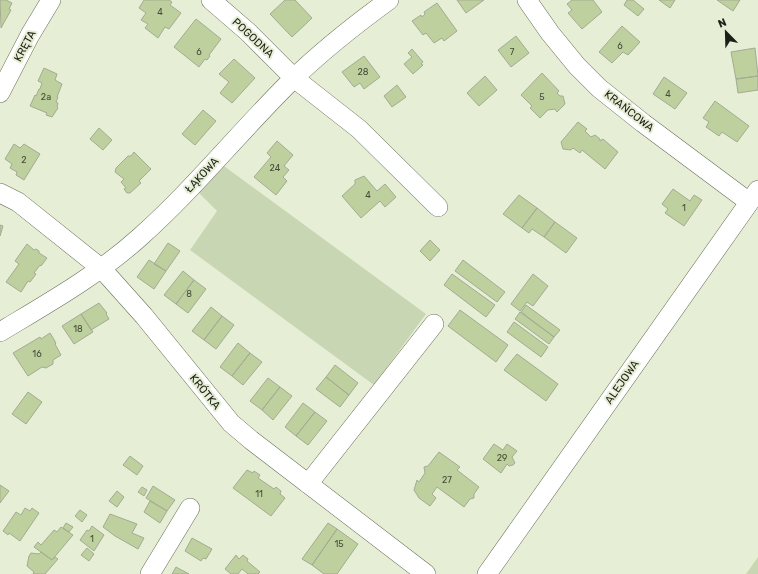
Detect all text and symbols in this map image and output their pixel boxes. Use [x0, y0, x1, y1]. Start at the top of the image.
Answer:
house number: 4 [157, 7, 163, 17]
north arrow [706, 12, 746, 52]
street label: POGODNA [230, 15, 277, 61]
text: N [716, 16, 729, 31]
street label: KRĘTA [11, 28, 39, 64]
house number: 6 [617, 41, 623, 51]
house number: 6 [196, 47, 202, 57]
house number: 7 [510, 47, 515, 57]
house number: 28 [357, 67, 369, 77]
street label: KRAŃCOWA [602, 88, 657, 135]
house number: 4 [665, 89, 671, 99]
house number: 2a [41, 92, 51, 102]
house number: 5 [539, 92, 545, 102]
street label: ŁĄKOWA [183, 154, 222, 195]
house number: 2 [21, 155, 27, 165]
house number: 24 [270, 163, 281, 173]
house number: 4 [365, 190, 371, 200]
house number: 1 [682, 203, 686, 213]
house number: 8 [186, 289, 192, 299]
house number: 18 [73, 324, 83, 334]
house number: 16 [32, 349, 42, 359]
street label: ALEJOWA [602, 357, 642, 406]
street label: KRÓTKA [187, 372, 223, 413]
house number: 29 [497, 453, 507, 463]
house number: 27 [442, 475, 452, 485]
house number: 11 [255, 489, 263, 499]
house number: 1 [90, 534, 94, 544]
house number: 15 [334, 539, 344, 549]

